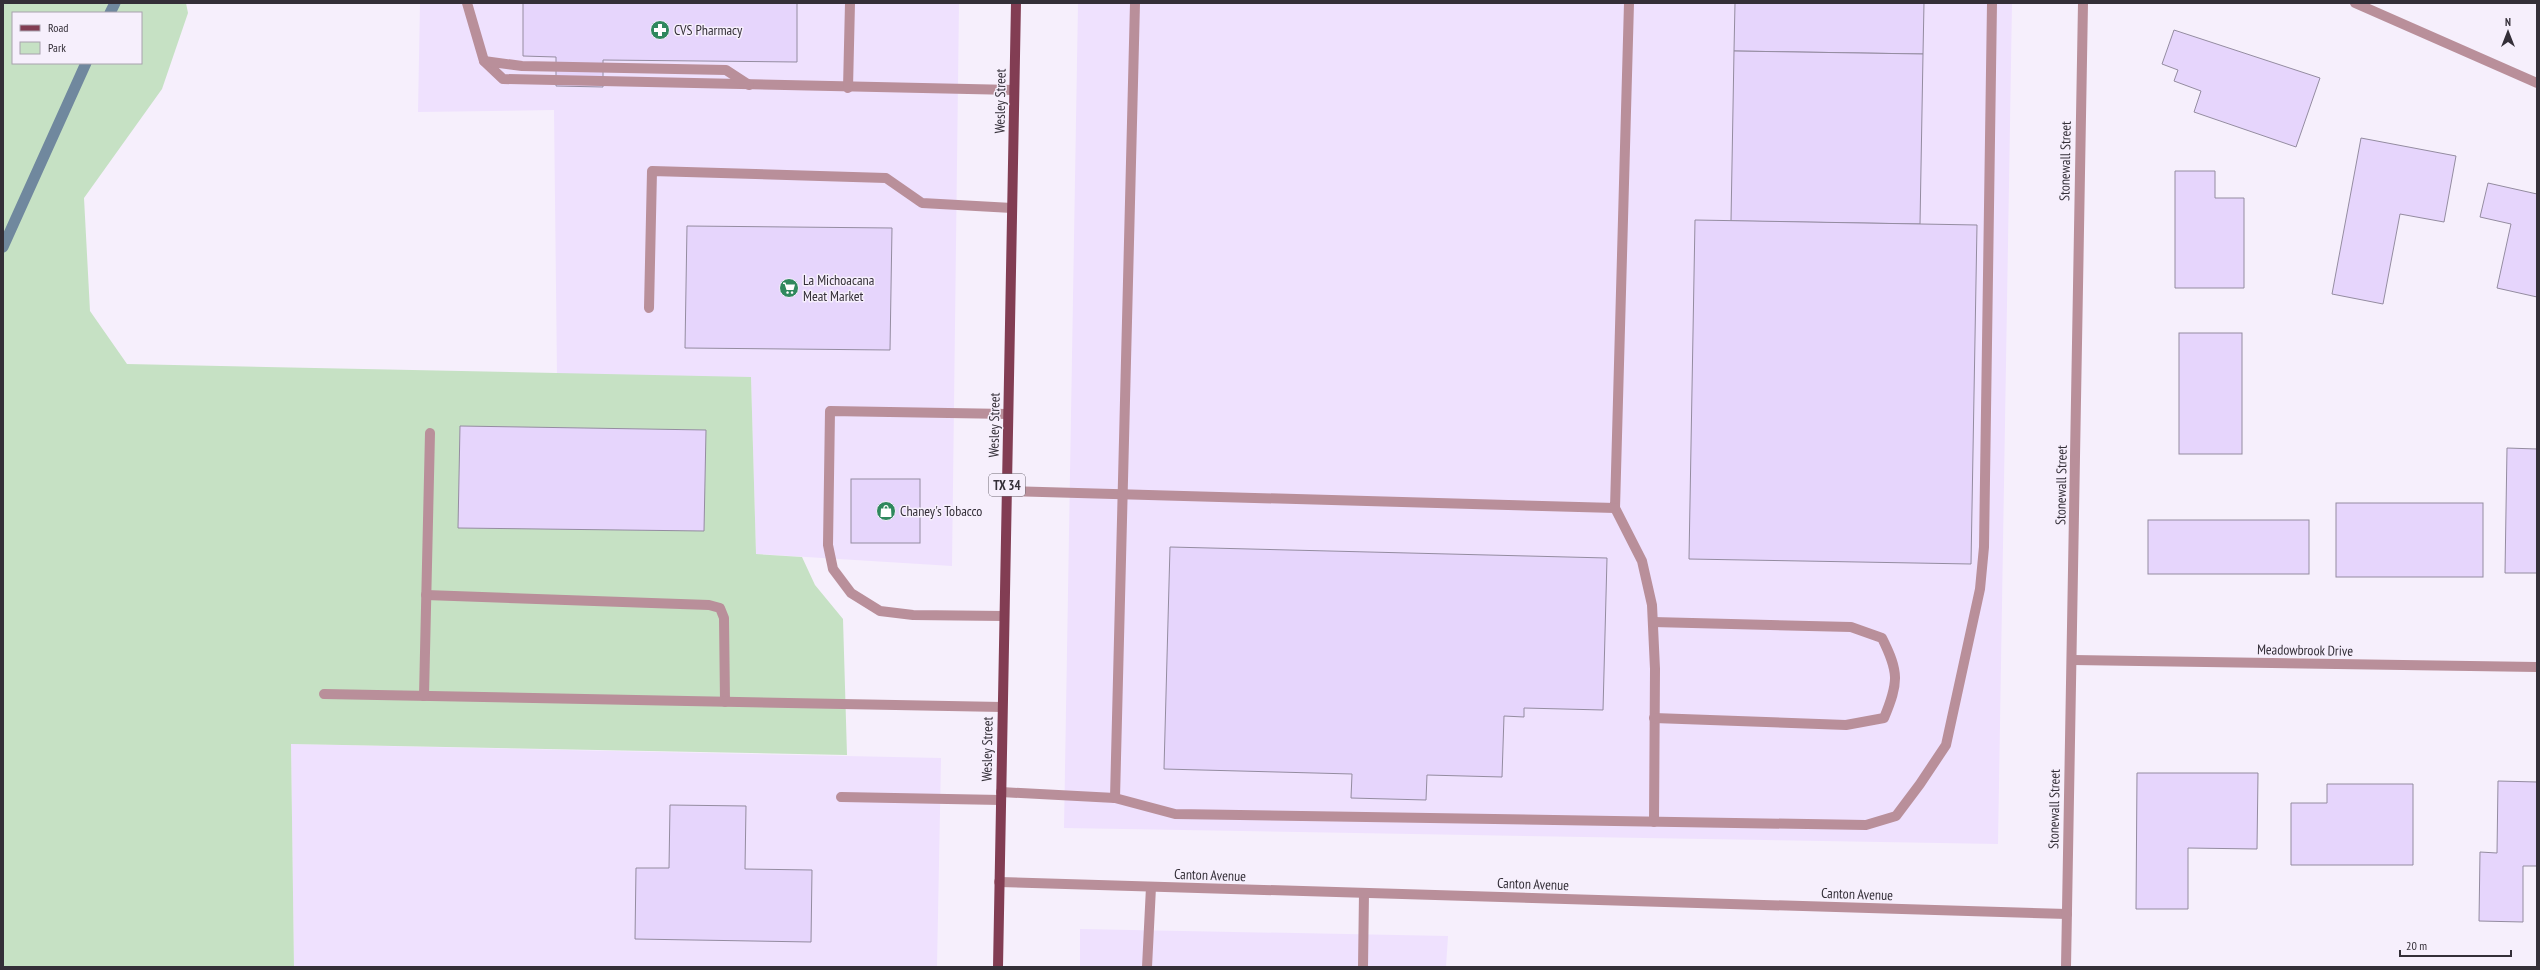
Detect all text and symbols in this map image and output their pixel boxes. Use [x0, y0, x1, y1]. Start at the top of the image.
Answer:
legend [12, 12, 142, 64]
north arrow [2488, 12, 2528, 52]
text: N [2505, 15, 2511, 29]
pharmacy icon: CVS Pharmacy [649, 19, 671, 41]
text: Road [48, 20, 68, 35]
place label: CVS Pharmacy [674, 21, 743, 39]
text: Park [48, 40, 66, 55]
street label: Wesley Street [990, 68, 1010, 134]
street label: Stonewall Street [2055, 121, 2075, 201]
place label: La Michoacana Meat Market [803, 271, 874, 305]
supermarket icon: La Michoacana Meat Market [778, 277, 800, 299]
street label: Wesley Street [984, 392, 1004, 458]
street label: Stonewall Street [2051, 445, 2071, 525]
road number: TX 34 [989, 474, 1025, 496]
shop icon: Chaney's Tobacco [875, 500, 897, 522]
place label: Chaney's Tobacco [900, 502, 982, 520]
street label: Meadowbrook Drive [2257, 640, 2353, 660]
street label: Wesley Street [977, 716, 997, 782]
street label: Stonewall Street [2044, 769, 2064, 849]
street label: Canton Avenue [1174, 865, 1246, 885]
street label: Canton Avenue [1497, 874, 1569, 894]
street label: Canton Avenue [1821, 884, 1893, 904]
scale bar [2400, 932, 2511, 958]
text: 20 m [2406, 938, 2427, 953]

